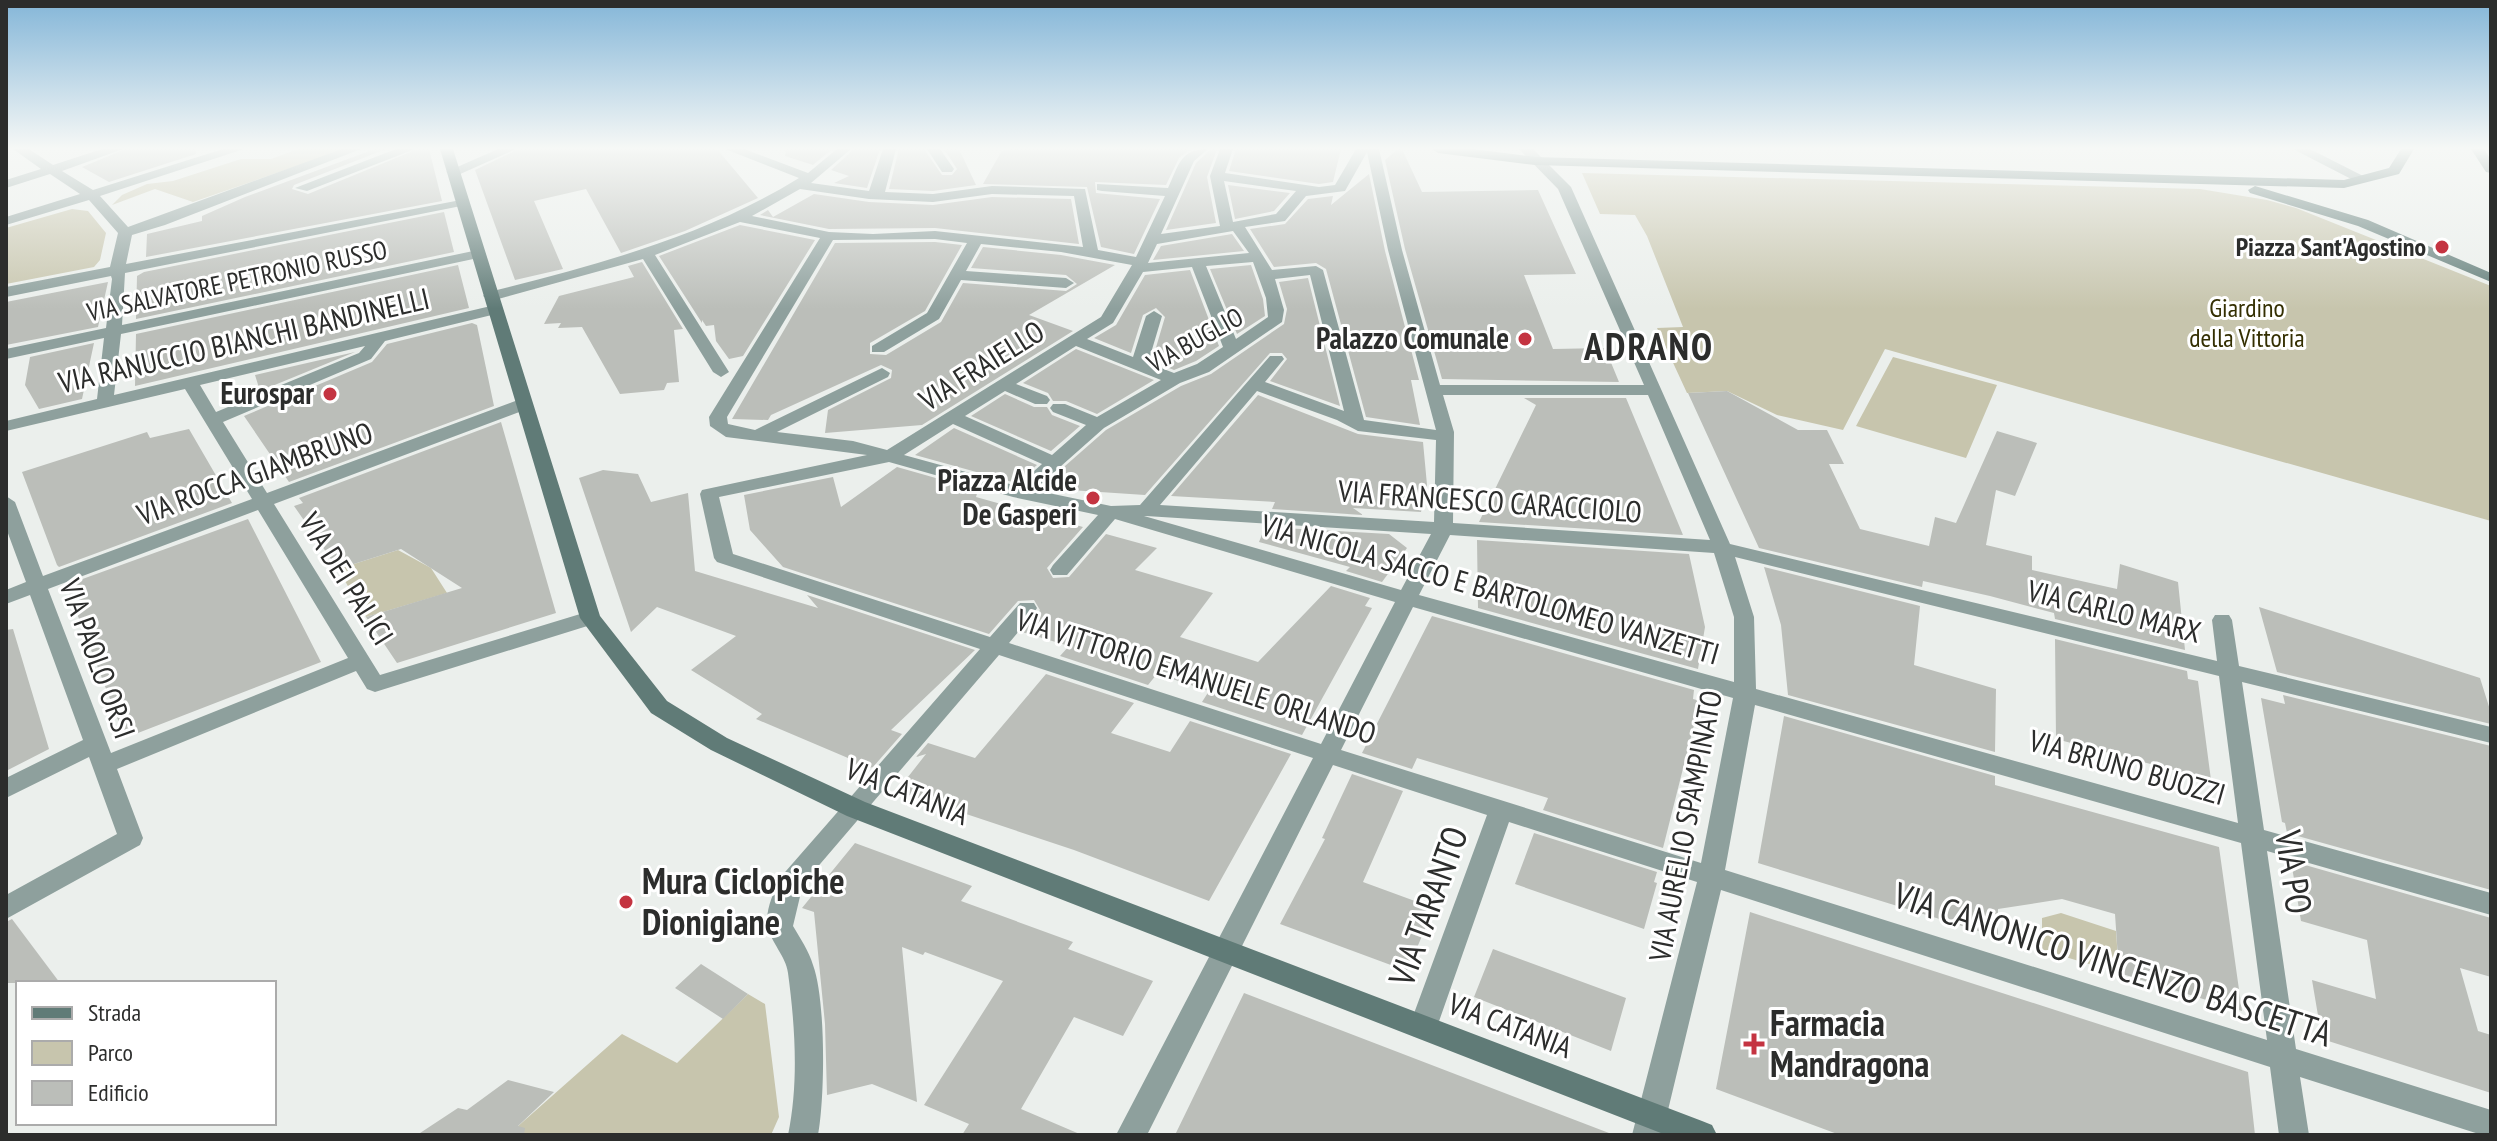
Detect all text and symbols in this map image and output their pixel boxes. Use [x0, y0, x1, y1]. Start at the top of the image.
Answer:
place label: Piazza Sant'Agostino [2236, 230, 2426, 263]
street label: VIA SALVATORE PETRONIO RUSSO [83, 233, 390, 329]
marker: Piazza Sant'Agostino [2433, 238, 2451, 256]
street label: VIA RANUCCIO BIANCHI BANDINELLI [53, 278, 433, 401]
park label: Giardino della Vittoria [2189, 291, 2305, 354]
street label: VIA BUGLIO [1140, 300, 1249, 380]
street label: VIA FRAIELLO [911, 311, 1051, 419]
place label: Palazzo Comunale [1316, 318, 1509, 357]
district label: ADRANO [1583, 321, 1714, 370]
marker: Palazzo Comunale [1516, 330, 1534, 348]
place label: Eurospar [220, 373, 314, 412]
marker: Eurospar [321, 385, 339, 403]
street label: VIA ROCCA GIAMBRUNO [130, 412, 378, 534]
place label: Piazza Alcide De Gasperi [937, 460, 1077, 533]
street label: VIA FRANCESCO CARACCIOLO [1336, 470, 1643, 531]
marker: Piazza Alcide De Gasperi [1084, 489, 1102, 507]
street label: VIA DEI PALICI [291, 504, 403, 652]
street label: VIA NICOLA SACCO E BARTOLOMEO VANZETTI [1256, 504, 1724, 673]
street label: VIA CARLO MARX [2023, 570, 2205, 651]
street label: VIA PAOLO ORSI [51, 573, 145, 743]
street label: VIA VITTORIO EMANUELE ORLANDO [1011, 599, 1381, 752]
street label: VIA AURELIO SPAMPINATO [1639, 687, 1730, 965]
street label: VIA BRUNO BUOZZI [2024, 720, 2230, 813]
street label: VIA CATANIA [839, 748, 976, 833]
street label: VIA TARANTO [1377, 820, 1478, 993]
street label: VIA PO [2265, 826, 2324, 917]
place label: Mura Ciclopiche Dionigiane [642, 857, 845, 945]
street label: VIA CANONICO VINCENZO BASCETTA [1887, 870, 2338, 1057]
marker: Mura Ciclopiche Dionigiane [617, 893, 635, 911]
legend [16, 981, 276, 1125]
street label: VIA CATANIA [1442, 983, 1579, 1066]
text: Strada [88, 997, 141, 1028]
place label: Farmacia Mandragona [1770, 999, 1929, 1087]
marker: Farmacia Mandragona [1745, 1035, 1763, 1053]
text: Parco [88, 1037, 133, 1068]
text: Edificio [88, 1077, 149, 1108]

